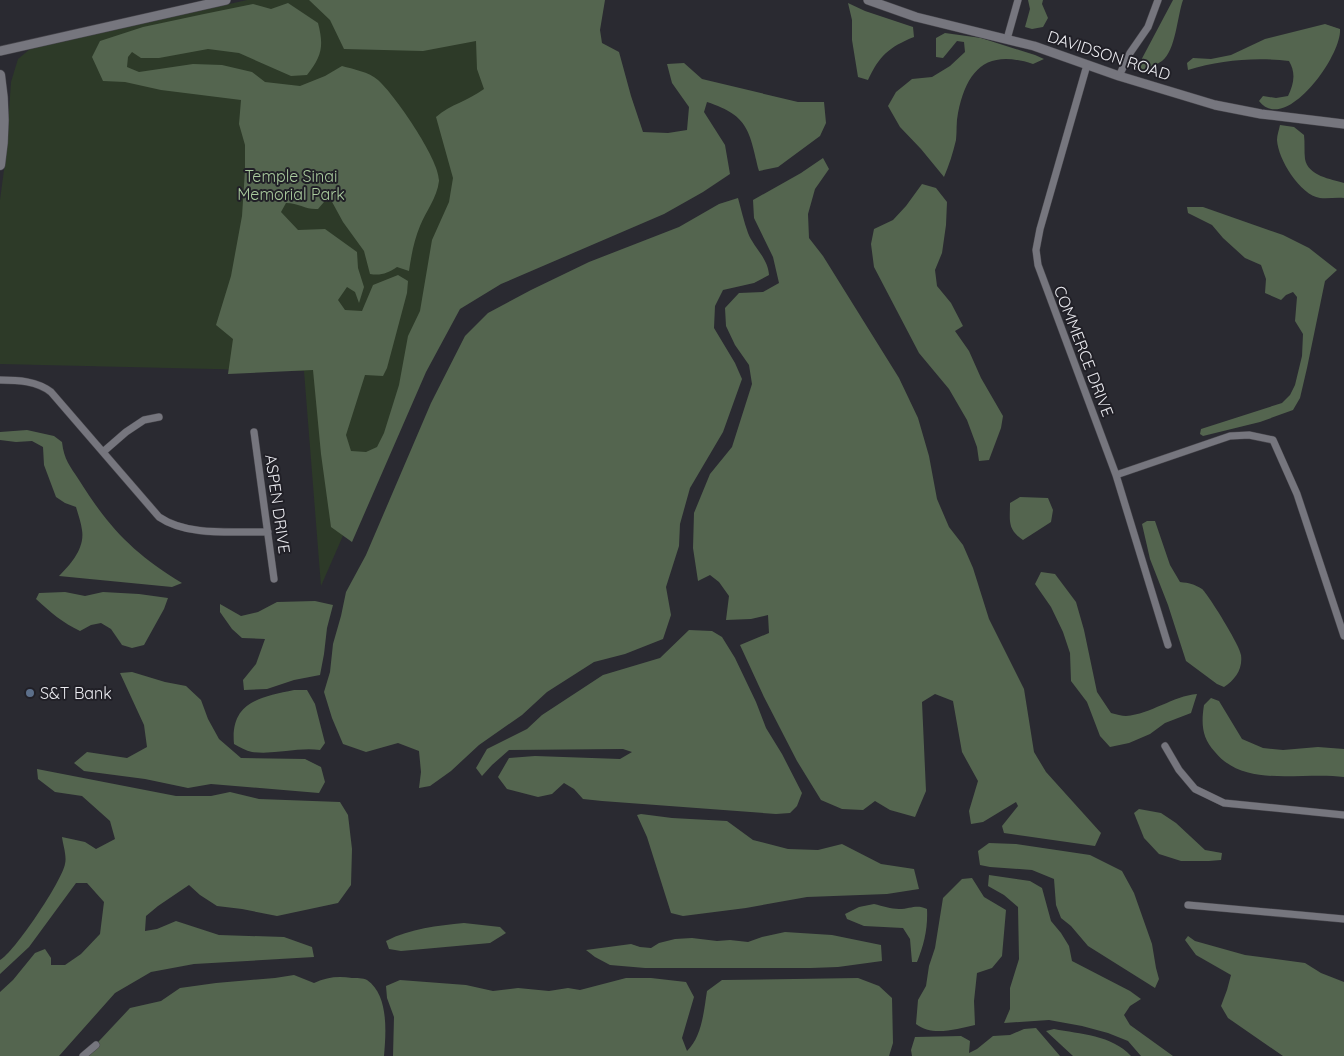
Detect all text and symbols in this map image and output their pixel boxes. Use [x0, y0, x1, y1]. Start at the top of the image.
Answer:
street label: DAVIDSON ROAD [1045, 26, 1173, 84]
park label: Temple Sinai Memorial Park [237, 166, 345, 204]
street label: COMMERCE DRIVE [1050, 283, 1118, 419]
street label: ASPEN DRIVE [261, 453, 295, 555]
place label: S&T Bank [40, 683, 112, 703]
marker: S&T Bank [24, 687, 36, 699]

